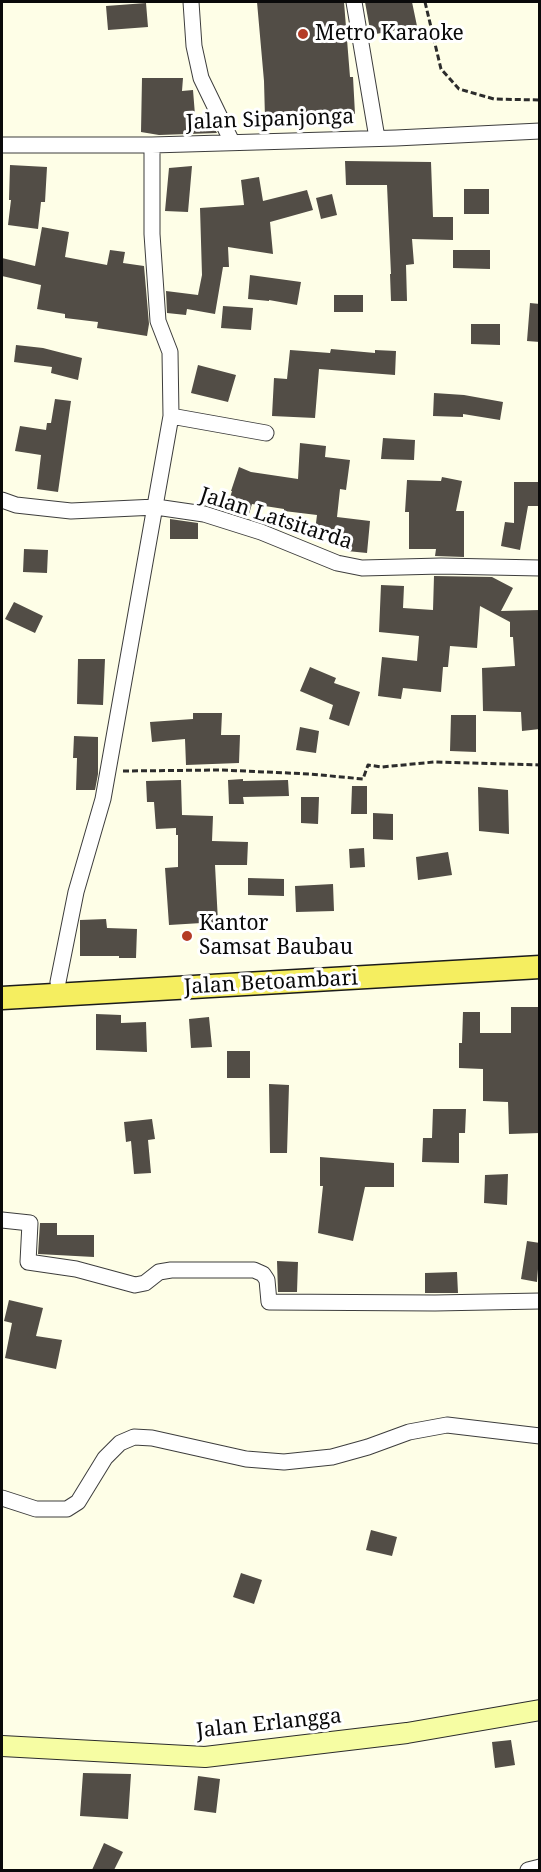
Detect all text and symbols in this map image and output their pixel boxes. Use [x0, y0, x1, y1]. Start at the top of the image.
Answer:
place label: Metro Karaoke [315, 21, 464, 47]
marker: Metro Karaoke [296, 27, 310, 41]
street label: Jalan Sipanjonga [186, 104, 354, 136]
street label: Jalan Latsitarda [197, 482, 355, 556]
place label: Kantor Samsat Baubau [199, 911, 353, 961]
marker: Kantor Samsat Baubau [180, 929, 194, 943]
street label: Jalan Betoambari [183, 966, 359, 1000]
street label: Jalan Erlangga [195, 1704, 343, 1744]

